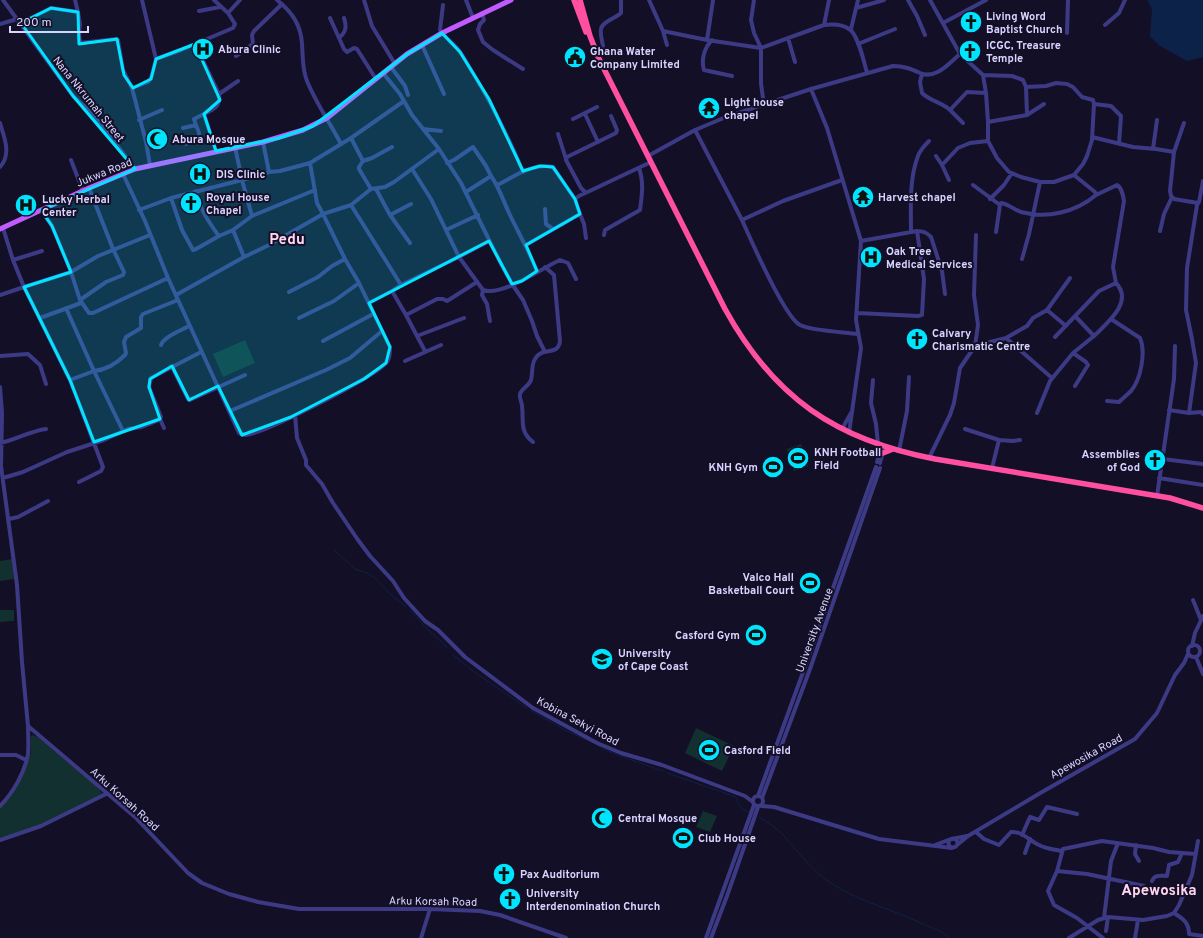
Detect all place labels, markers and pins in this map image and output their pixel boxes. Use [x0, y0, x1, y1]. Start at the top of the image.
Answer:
church icon: Living Word Baptist Church [958, 9, 984, 35]
place label: Living Word Baptist Church [986, 10, 1062, 37]
hospital icon: Abura Clinic [190, 36, 216, 62]
church icon: ICGC, Treasure Temple [957, 38, 983, 64]
place label: ICGC, Treasure Temple [986, 39, 1061, 66]
place label: Abura Clinic [218, 43, 281, 57]
public building icon: Ghana Water Company Limited [562, 44, 588, 70]
place label: Ghana Water Company Limited [590, 45, 680, 72]
temple icon: Light house chapel [696, 95, 722, 121]
place label: Light house chapel [724, 96, 784, 123]
mosque icon: Abura Mosque [144, 126, 170, 152]
place label: Abura Mosque [172, 133, 245, 147]
hospital icon: DIS Clinic [187, 161, 213, 187]
place label: DIS Clinic [216, 168, 265, 182]
temple icon: Harvest chapel [850, 184, 876, 210]
church icon: Royal House Chapel [178, 190, 204, 216]
place label: Royal House Chapel [206, 191, 270, 218]
place label: Harvest chapel [878, 191, 956, 205]
hospital icon: Lucky Herbal Center [13, 192, 39, 218]
place label: Lucky Herbal Center [42, 193, 110, 220]
hospital icon: Oak Tree Medical Services [858, 244, 884, 270]
place label: Oak Tree Medical Services [886, 245, 973, 272]
church icon: Calvary Charismatic Centre [904, 326, 930, 352]
place label: Calvary Charismatic Centre [932, 327, 1030, 354]
sports icon: KNH Football Field [785, 445, 811, 471]
place label: KNH Football Field [814, 446, 881, 473]
church icon: Assemblies of God [1142, 447, 1168, 473]
place label: Assemblies of God [1082, 448, 1140, 475]
sports icon: KNH Gym [760, 454, 786, 480]
place label: KNH Gym [708, 461, 758, 475]
sports icon: Valco Hall Basketball Court [797, 570, 823, 596]
place label: Valco Hall Basketball Court [708, 571, 794, 598]
sports icon: Casford Gym [743, 622, 769, 648]
place label: Casford Gym [675, 629, 740, 643]
school or university icon: University of Cape Coast [589, 646, 615, 672]
place label: University of Cape Coast [618, 647, 688, 674]
sports icon: Casford Field [696, 737, 722, 763]
place label: Casford Field [724, 744, 791, 758]
mosque icon: Central Mosque [589, 805, 615, 831]
place label: Central Mosque [618, 812, 697, 826]
sports icon: Club House [670, 825, 696, 851]
place label: Club House [698, 832, 756, 846]
church icon: Pax Auditorium [491, 861, 517, 887]
place label: Pax Auditorium [520, 868, 600, 882]
church icon: University Interdenomination Church [497, 886, 523, 912]
place label: University Interdenomination Church [526, 887, 660, 914]

